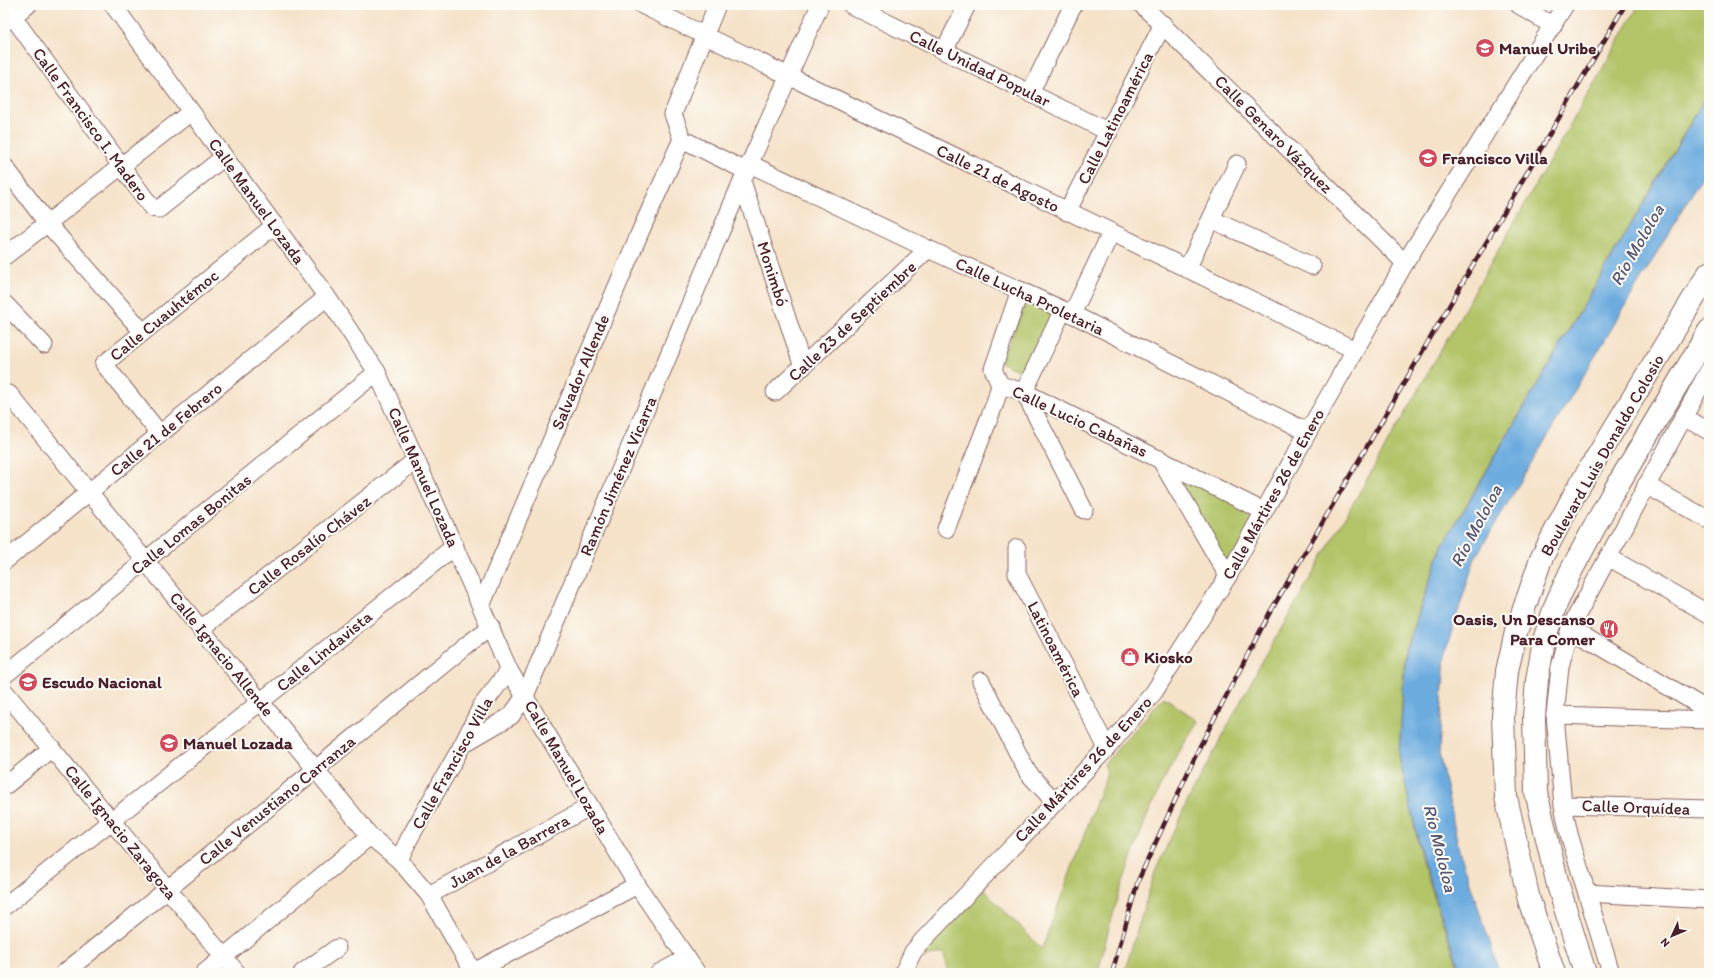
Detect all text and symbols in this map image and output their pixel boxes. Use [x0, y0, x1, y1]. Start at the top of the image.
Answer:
street label: Calle Unidad Popular [906, 25, 1054, 111]
school or university icon: Manuel Uribe [1474, 37, 1496, 59]
place label: Manuel Uribe [1499, 38, 1596, 58]
street label: Calle Francisco I. Madero [29, 44, 153, 204]
street label: Calle Latinoamérica [1073, 49, 1157, 187]
street label: Calle Genaro Vázquez [1211, 71, 1337, 197]
street label: Calle Manuel Lozada [205, 134, 309, 268]
street label: Calle 21 de Agosto [933, 140, 1063, 216]
school or university icon: Francisco Villa [1417, 147, 1439, 169]
place label: Francisco Villa [1442, 148, 1548, 168]
water label: Río Mololoa [1605, 200, 1670, 289]
street label: Monimbó [753, 239, 793, 309]
street label: Calle Lucha Proletaria [952, 253, 1108, 339]
street label: Calle 23 de Septiembre [784, 256, 920, 386]
street label: Calle Cuauhtémoc [105, 265, 223, 365]
street label: Salvador Allende [547, 311, 613, 433]
street label: Boulevard Luis Donaldo Colosio [1536, 351, 1668, 559]
street label: Calle 21 de Febrero [106, 378, 226, 480]
street label: Calle Lucio Cabañas [1009, 381, 1151, 461]
street label: Ramón Jiménez Vicarra [575, 393, 661, 559]
street label: Calle Manuel Lozada [384, 404, 464, 550]
street label: Calle Mártires 26 de Enero [1218, 405, 1328, 583]
street label: Calle Lomas Bonitas [127, 469, 255, 579]
water label: Río Mololoa [1445, 480, 1507, 571]
street label: Calle Rosalío Chávez [243, 491, 375, 599]
street label: Calle Ignacio Allende [166, 588, 278, 720]
street label: Latinoamérica [1023, 598, 1089, 700]
street label: Calle Lindavista [272, 606, 376, 696]
place label: Oasis, Un Descanso Para Comer [1453, 609, 1595, 649]
restaurant icon: Oasis, Un Descanso Para Comer [1598, 618, 1620, 640]
shop icon: Kiosko [1119, 646, 1141, 668]
place label: Kiosko [1144, 647, 1193, 667]
school or university icon: Escudo Nacional [17, 671, 39, 693]
place label: Escudo Nacional [42, 672, 162, 692]
street label: Calle Mártires 26 de Enero [1010, 692, 1156, 846]
street label: Calle Francisco Villa [407, 693, 497, 833]
street label: Calle Manuel Lozada [521, 697, 613, 837]
street label: Calle Venustiano Carranza [195, 731, 359, 869]
school or university icon: Manuel Lozada [158, 732, 180, 754]
place label: Manuel Lozada [183, 733, 293, 753]
street label: Calle Ignacio Zaragoza [61, 761, 182, 903]
street label: Calle Orquídea [1581, 795, 1691, 819]
water label: Río Mololoa [1418, 802, 1462, 895]
street label: Juan de la Barrera [445, 810, 573, 892]
north arrow [1652, 916, 1692, 956]
text: N [1658, 935, 1672, 950]

